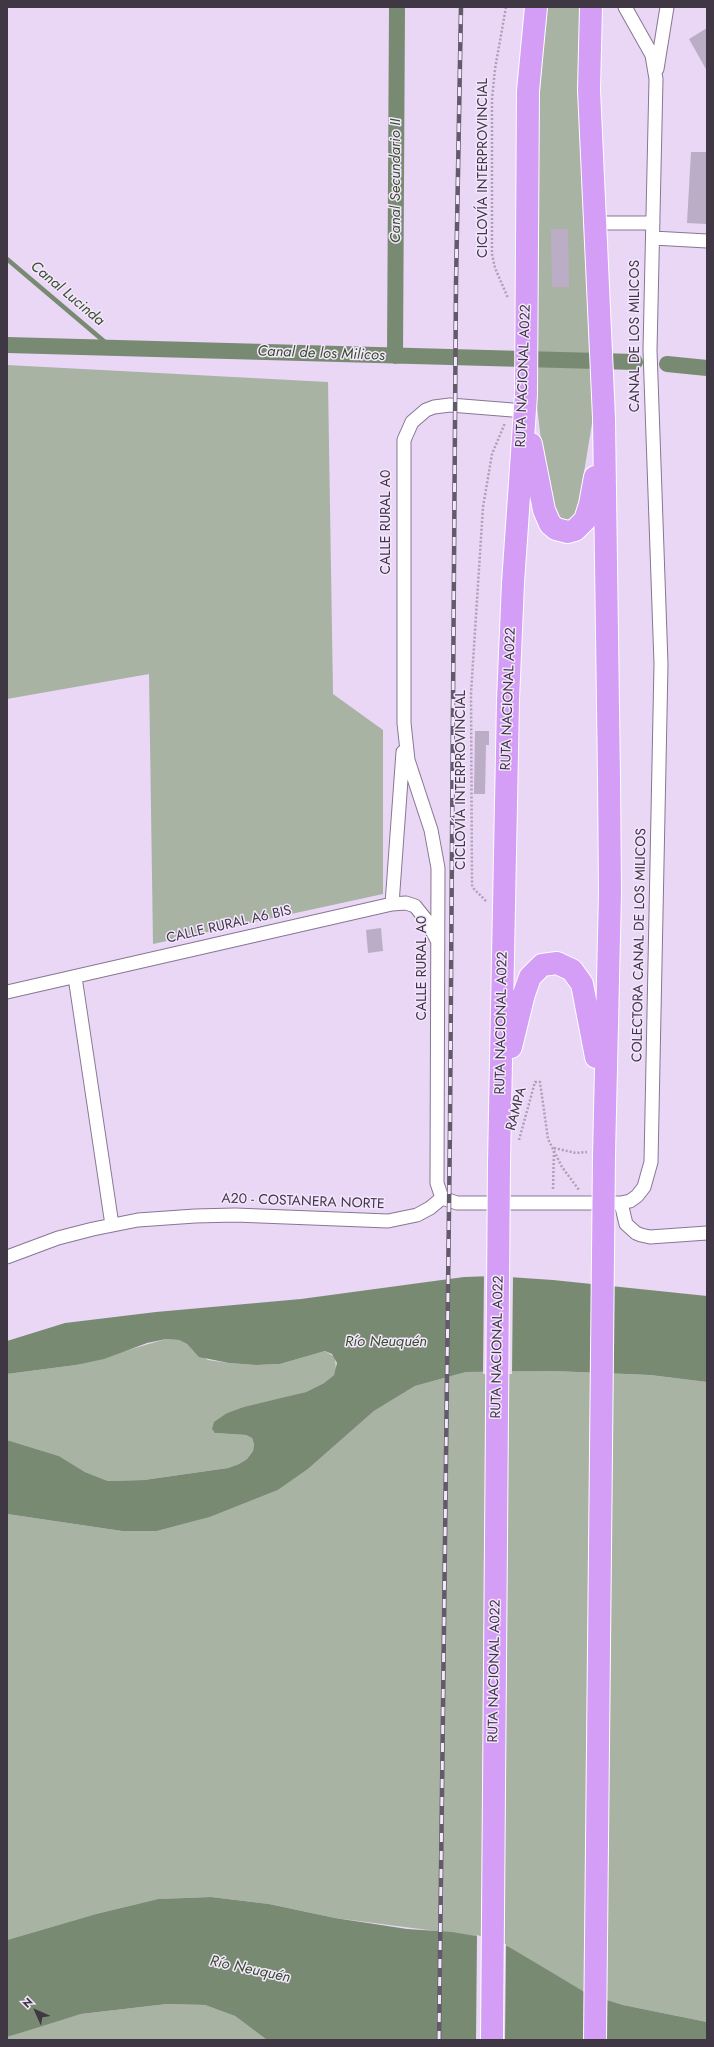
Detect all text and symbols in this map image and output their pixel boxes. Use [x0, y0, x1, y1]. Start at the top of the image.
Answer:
street label: CICLOVÍA INTERPROVINCIAL [476, 78, 492, 258]
water label: Canal Secundario II [387, 119, 405, 243]
water label: Canal Lucinda [26, 258, 108, 330]
street label: CANAL DE LOS MILICOS [628, 260, 644, 412]
street label: RUTA NACIONAL A022 [513, 304, 535, 448]
water label: Canal de los Milicos [257, 343, 385, 365]
street label: CALLE RURAL A0 [379, 470, 395, 574]
street label: RUTA NACIONAL A022 [498, 627, 520, 771]
street label: CICLOVÍA INTERPROVINCIAL [454, 690, 470, 870]
street label: COLECTORA CANAL DE LOS MILICOS [630, 828, 650, 1062]
street label: CALLE RURAL A6 BIS [165, 902, 293, 948]
street label: CALLE RURAL A0 [415, 916, 431, 1020]
street label: RUTA NACIONAL A022 [492, 951, 512, 1095]
street label: RAMPA [503, 1085, 531, 1133]
street label: A20 - COSTANERA NORTE [221, 1191, 385, 1213]
street label: RUTA NACIONAL A022 [488, 1275, 508, 1419]
water label: Río Neuquén [345, 1333, 427, 1351]
street label: RUTA NACIONAL A022 [485, 1599, 505, 1743]
water label: Río Neuquén [208, 1953, 292, 1987]
north arrow [16, 1991, 56, 2031]
text: N [19, 1994, 36, 2011]

